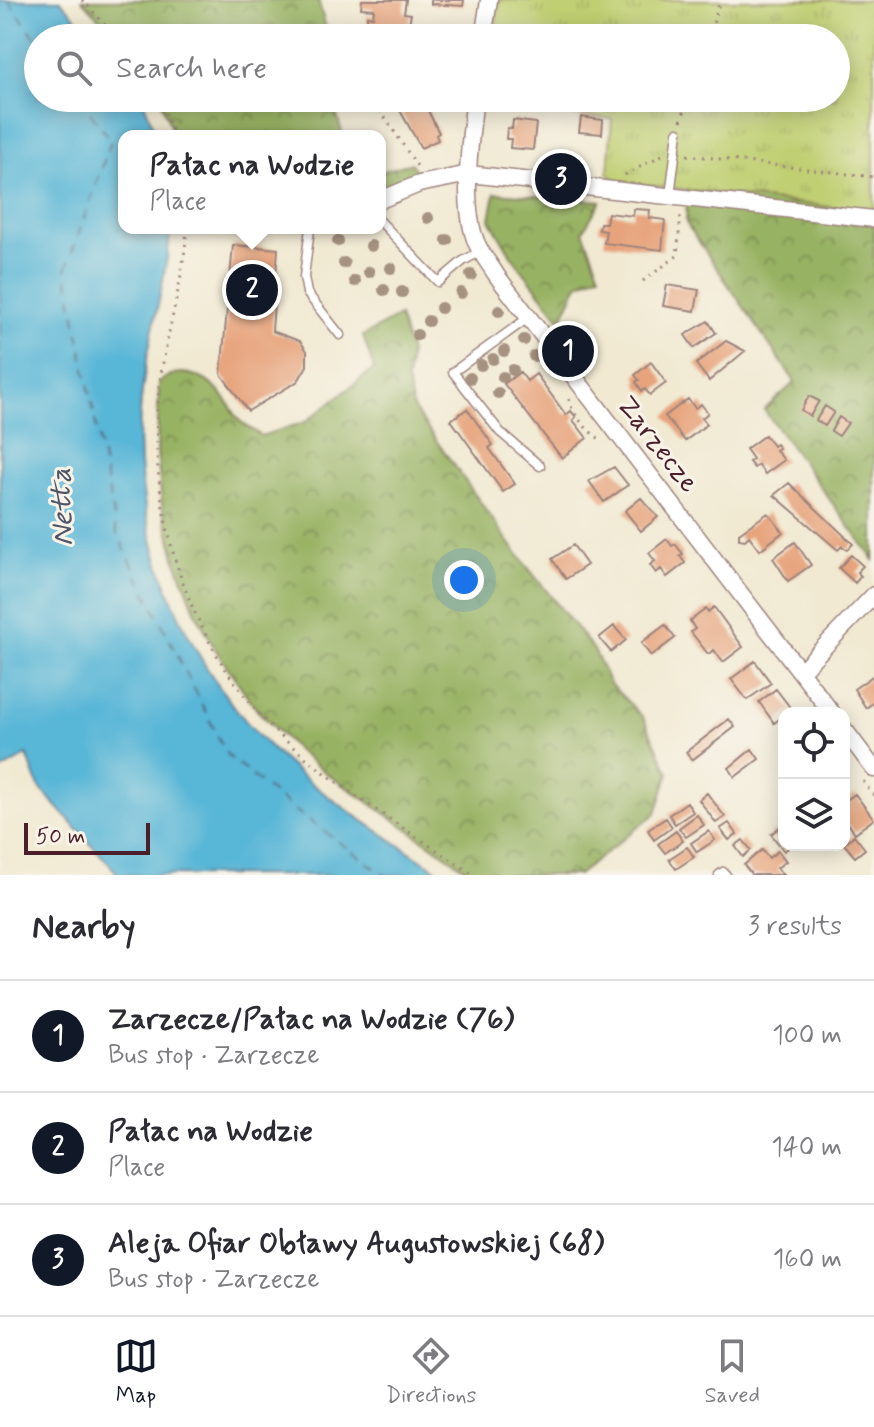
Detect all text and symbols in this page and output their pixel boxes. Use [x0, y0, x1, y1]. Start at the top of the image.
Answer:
search box [24, 24, 850, 112]
icon: search [52, 46, 96, 90]
text: Search here [116, 49, 267, 88]
popup [118, 130, 386, 234]
text: Pałac na Wodzie [150, 146, 354, 185]
pin: 3 [535, 149, 587, 209]
text: Place [150, 185, 207, 219]
pin: 2 [226, 260, 278, 320]
pin: 1 [542, 321, 594, 381]
street label: Zarzecze [607, 388, 707, 501]
water label: Netta [42, 467, 83, 547]
your location [444, 560, 484, 600]
map controls [778, 707, 850, 851]
button: locate [778, 707, 850, 779]
button: layers [778, 779, 850, 851]
scale bar [24, 819, 150, 855]
text: 50 m [36, 823, 85, 851]
text: Nearby [32, 905, 136, 950]
text: 3 results [748, 910, 842, 944]
text: Zarzecze/Pałac na Wodzie (76) [108, 1000, 514, 1039]
text: 1 [52, 1019, 64, 1053]
text: 100 m [772, 1019, 842, 1053]
text: Bus stop · Zarzecze [108, 1039, 320, 1073]
text: Pałac na Wodzie [108, 1112, 313, 1151]
text: 2 [52, 1131, 64, 1165]
text: 140 m [771, 1131, 842, 1165]
text: Place [108, 1151, 165, 1185]
text: Aleja Ofiar Obławy Augustowskiej (68) [108, 1224, 604, 1263]
text: 3 [52, 1243, 64, 1277]
text: 160 m [773, 1243, 842, 1277]
text: Bus stop · Zarzecze [108, 1263, 320, 1297]
tab: Map [114, 1334, 158, 1410]
tab: Directions [386, 1334, 476, 1410]
tab: Saved [704, 1334, 760, 1410]

